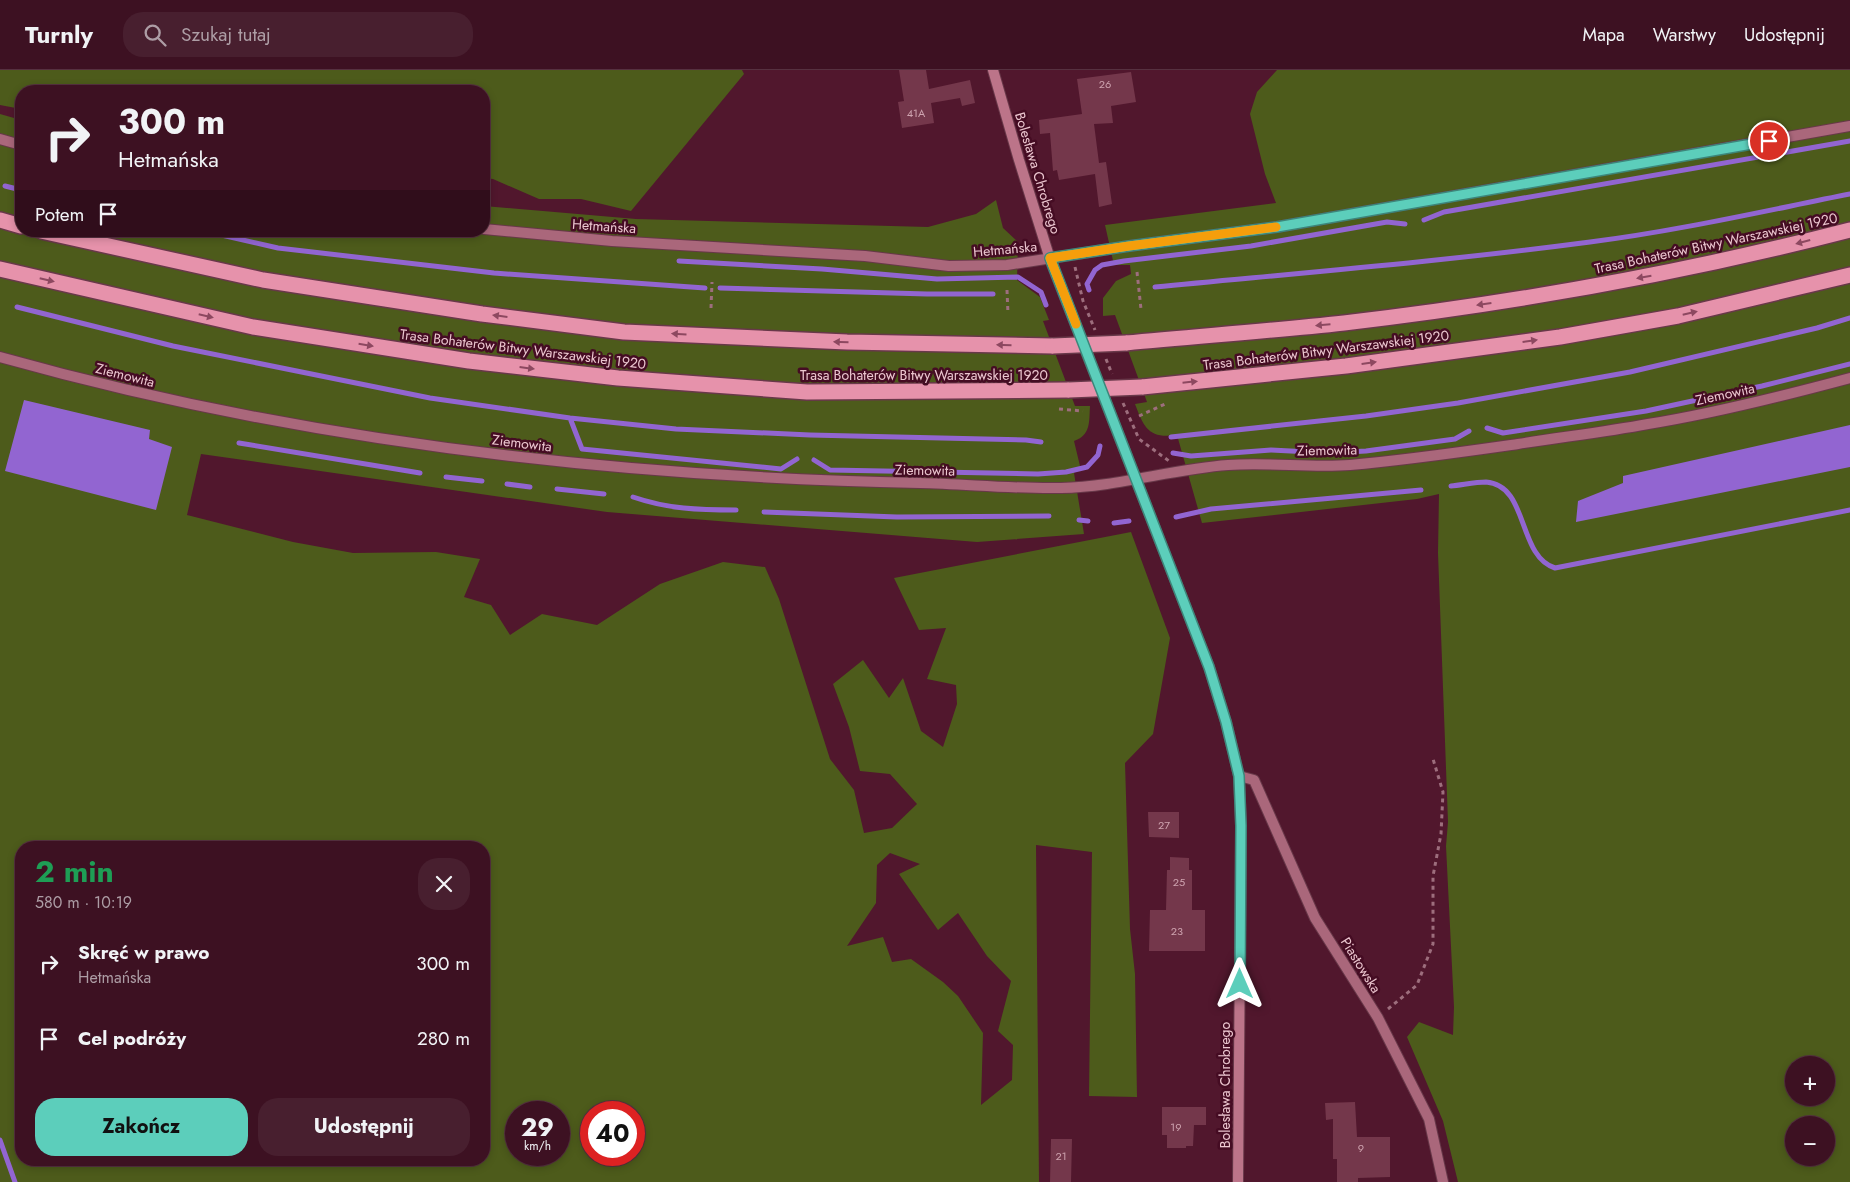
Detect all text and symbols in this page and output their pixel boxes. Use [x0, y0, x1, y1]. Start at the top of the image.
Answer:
search box [123, 12, 473, 57]
text: Turnly [25, 17, 93, 52]
icon: search [141, 21, 169, 49]
text: Szukaj tutaj [181, 21, 271, 48]
text: Mapa [1583, 22, 1625, 48]
text: Warstwy [1653, 22, 1716, 48]
text: Udostępnij [1744, 22, 1825, 48]
house number: 26 [1099, 76, 1111, 92]
text: 300 m [118, 97, 225, 147]
icon: right [35, 105, 100, 170]
house number: 41A [907, 105, 926, 121]
street label: Bolesława Chrobrego [1010, 110, 1066, 237]
pin [1748, 120, 1790, 162]
icon: arrive [1755, 127, 1783, 155]
text: Hetmańska [118, 143, 219, 175]
icon: arrive [94, 200, 122, 228]
text: Potem [35, 201, 84, 228]
street label: Trasa Bohaterów Bitwy Warszawskiej 1920 [1593, 207, 1839, 279]
street label: Hetmańska [571, 214, 637, 238]
street label: Hetmańska [972, 236, 1038, 262]
one-way arrow [1795, 238, 1810, 246]
one-way arrow [1636, 274, 1652, 282]
one-way arrow [40, 276, 55, 284]
one-way arrow [1476, 300, 1492, 308]
one-way arrow [1683, 309, 1698, 317]
one-way arrow [198, 312, 213, 320]
one-way arrow [492, 312, 508, 320]
one-way arrow [1315, 321, 1331, 329]
street label: Trasa Bohaterów Bitwy Warszawskiej 1920 [399, 324, 647, 374]
street label: Trasa Bohaterów Bitwy Warszawskiej 1920 [1202, 325, 1450, 375]
one-way arrow [671, 330, 687, 338]
one-way arrow [833, 337, 849, 345]
one-way arrow [1523, 337, 1539, 345]
one-way arrow [358, 341, 374, 349]
one-way arrow [996, 341, 1012, 349]
street label: Ziemowita [93, 358, 157, 392]
one-way arrow [1362, 358, 1378, 366]
one-way arrow [519, 364, 535, 372]
street label: Trasa Bohaterów Bitwy Warszawskiej 1920 [800, 365, 1048, 385]
one-way arrow [1183, 378, 1199, 386]
street label: Ziemowita [1694, 378, 1756, 410]
street label: Ziemowita [491, 429, 553, 457]
street label: Ziemowita [1297, 439, 1357, 461]
street label: Ziemowita [895, 459, 955, 481]
house number: 27 [1158, 817, 1170, 833]
text: 2 min [35, 850, 114, 893]
button: close [418, 858, 470, 910]
house number: 25 [1173, 874, 1185, 890]
text: 580 m · 10:19 [35, 891, 132, 914]
house number: 23 [1171, 923, 1183, 939]
street label: Piastowska [1336, 933, 1386, 997]
text: Skręć w prawo [78, 939, 210, 966]
icon: right [35, 950, 63, 978]
text: 300 m [416, 950, 470, 977]
position arrow [1213, 957, 1265, 1009]
text: Hetmańska [78, 966, 151, 989]
street label: Bolesława Chrobrego [1215, 1021, 1235, 1148]
icon: arrive [35, 1025, 63, 1053]
text: Cel podróży [78, 1025, 186, 1052]
text: 280 m [417, 1025, 470, 1052]
map controls [1785, 1056, 1835, 1166]
button: + [1785, 1056, 1835, 1106]
button: Zakończ [35, 1098, 248, 1156]
button: Udostępnij [258, 1098, 470, 1156]
speed limit sign: 40 [580, 1101, 645, 1166]
text: 29 [521, 1109, 554, 1145]
button: − [1785, 1116, 1835, 1166]
house number: 19 [1170, 1119, 1182, 1135]
text: km/h [524, 1137, 551, 1155]
house number: 9 [1358, 1140, 1364, 1156]
house number: 21 [1055, 1148, 1067, 1164]

